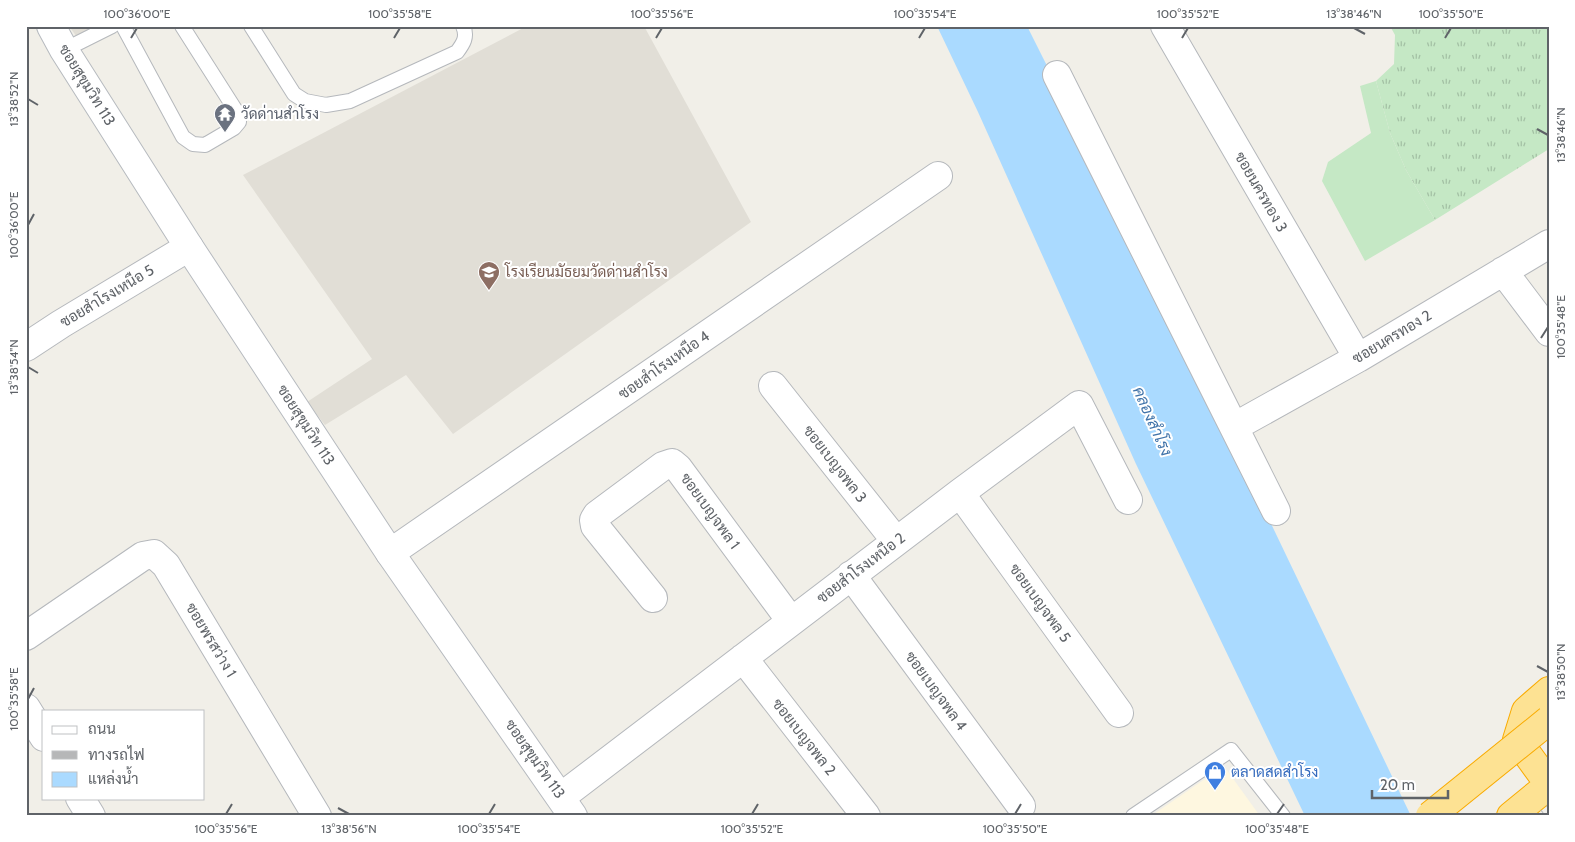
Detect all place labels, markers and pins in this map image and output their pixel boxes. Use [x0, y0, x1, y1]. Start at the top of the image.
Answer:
temple icon: วัดด่านสำโรง [213, 102, 237, 133]
place label: วัดด่านสำโรง [241, 104, 319, 123]
school or university icon: โรงเรียนมัธยมวัดด่านสำโรง [477, 260, 501, 291]
place label: โรงเรียนมัธยมวัดด่านสำโรง [504, 262, 668, 281]
shop icon: ตลาดสดสำโรง [1203, 760, 1227, 791]
place label: ตลาดสดสำโรง [1231, 762, 1318, 781]

